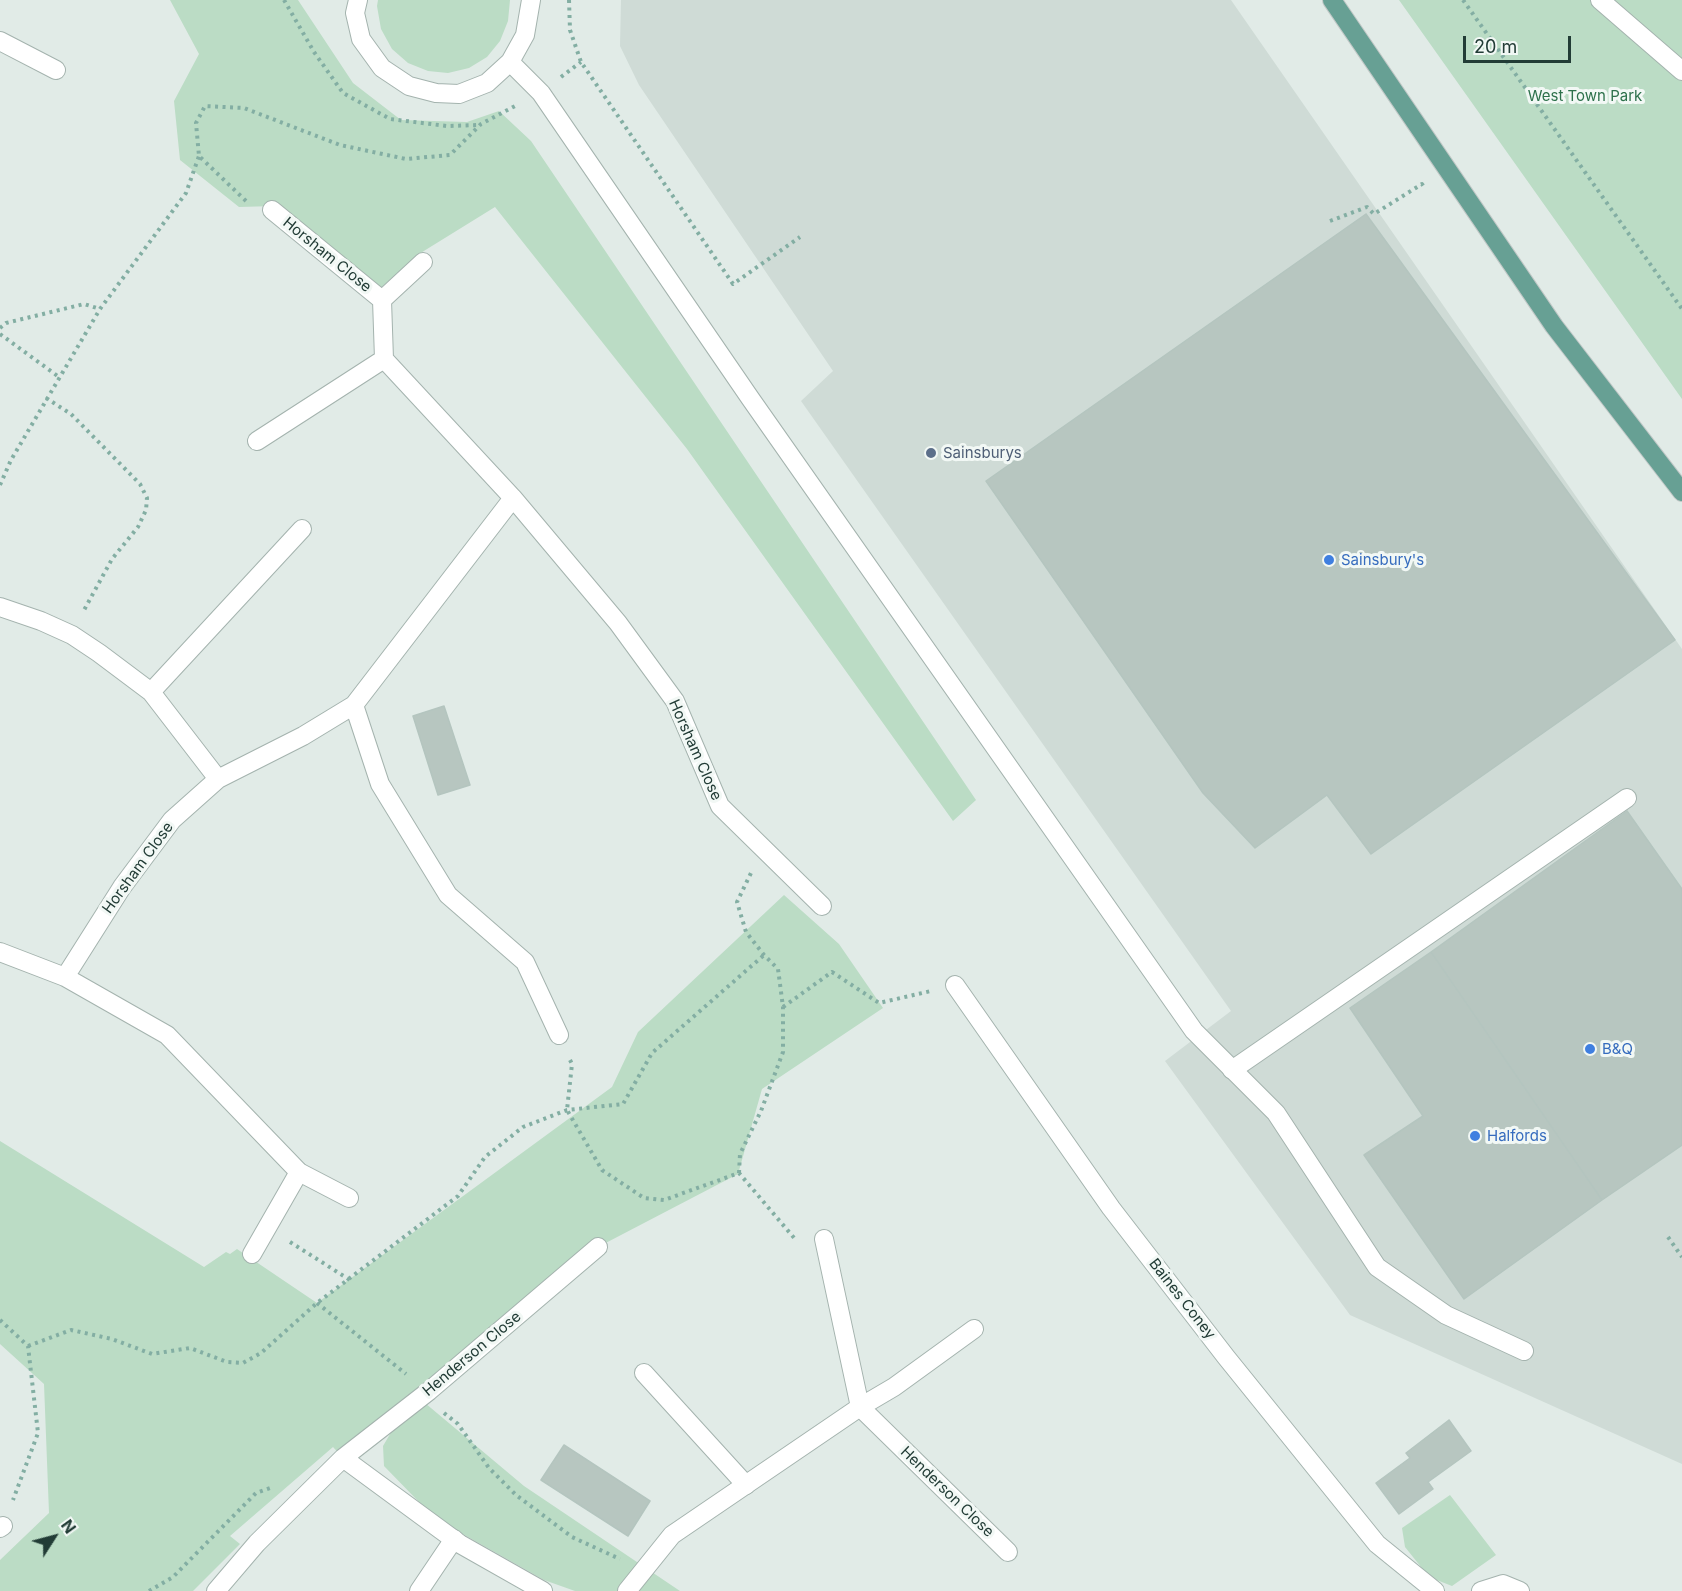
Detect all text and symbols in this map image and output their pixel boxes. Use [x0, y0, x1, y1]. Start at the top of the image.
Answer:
scale bar [1466, 24, 1574, 62]
text: 20 m [1474, 36, 1517, 57]
park label: West Town Park [1528, 87, 1642, 105]
street label: Horsham Close [279, 214, 375, 296]
place label: Sainsburys [943, 444, 1022, 462]
marker: Sainsburys [924, 446, 938, 460]
place label: Sainsbury's [1341, 551, 1424, 569]
marker: Sainsbury's [1322, 553, 1336, 567]
street label: Horsham Close [665, 697, 725, 803]
street label: Horsham Close [99, 819, 177, 917]
place label: B&Q [1602, 1040, 1633, 1058]
marker: B&Q [1583, 1042, 1597, 1056]
place label: Halfords [1487, 1127, 1547, 1145]
marker: Halfords [1468, 1129, 1482, 1143]
street label: Baines Coney [1145, 1255, 1219, 1343]
street label: Henderson Close [419, 1308, 525, 1400]
street label: Henderson Close [897, 1443, 997, 1541]
north arrow [24, 1507, 84, 1567]
text: N [57, 1516, 80, 1537]

